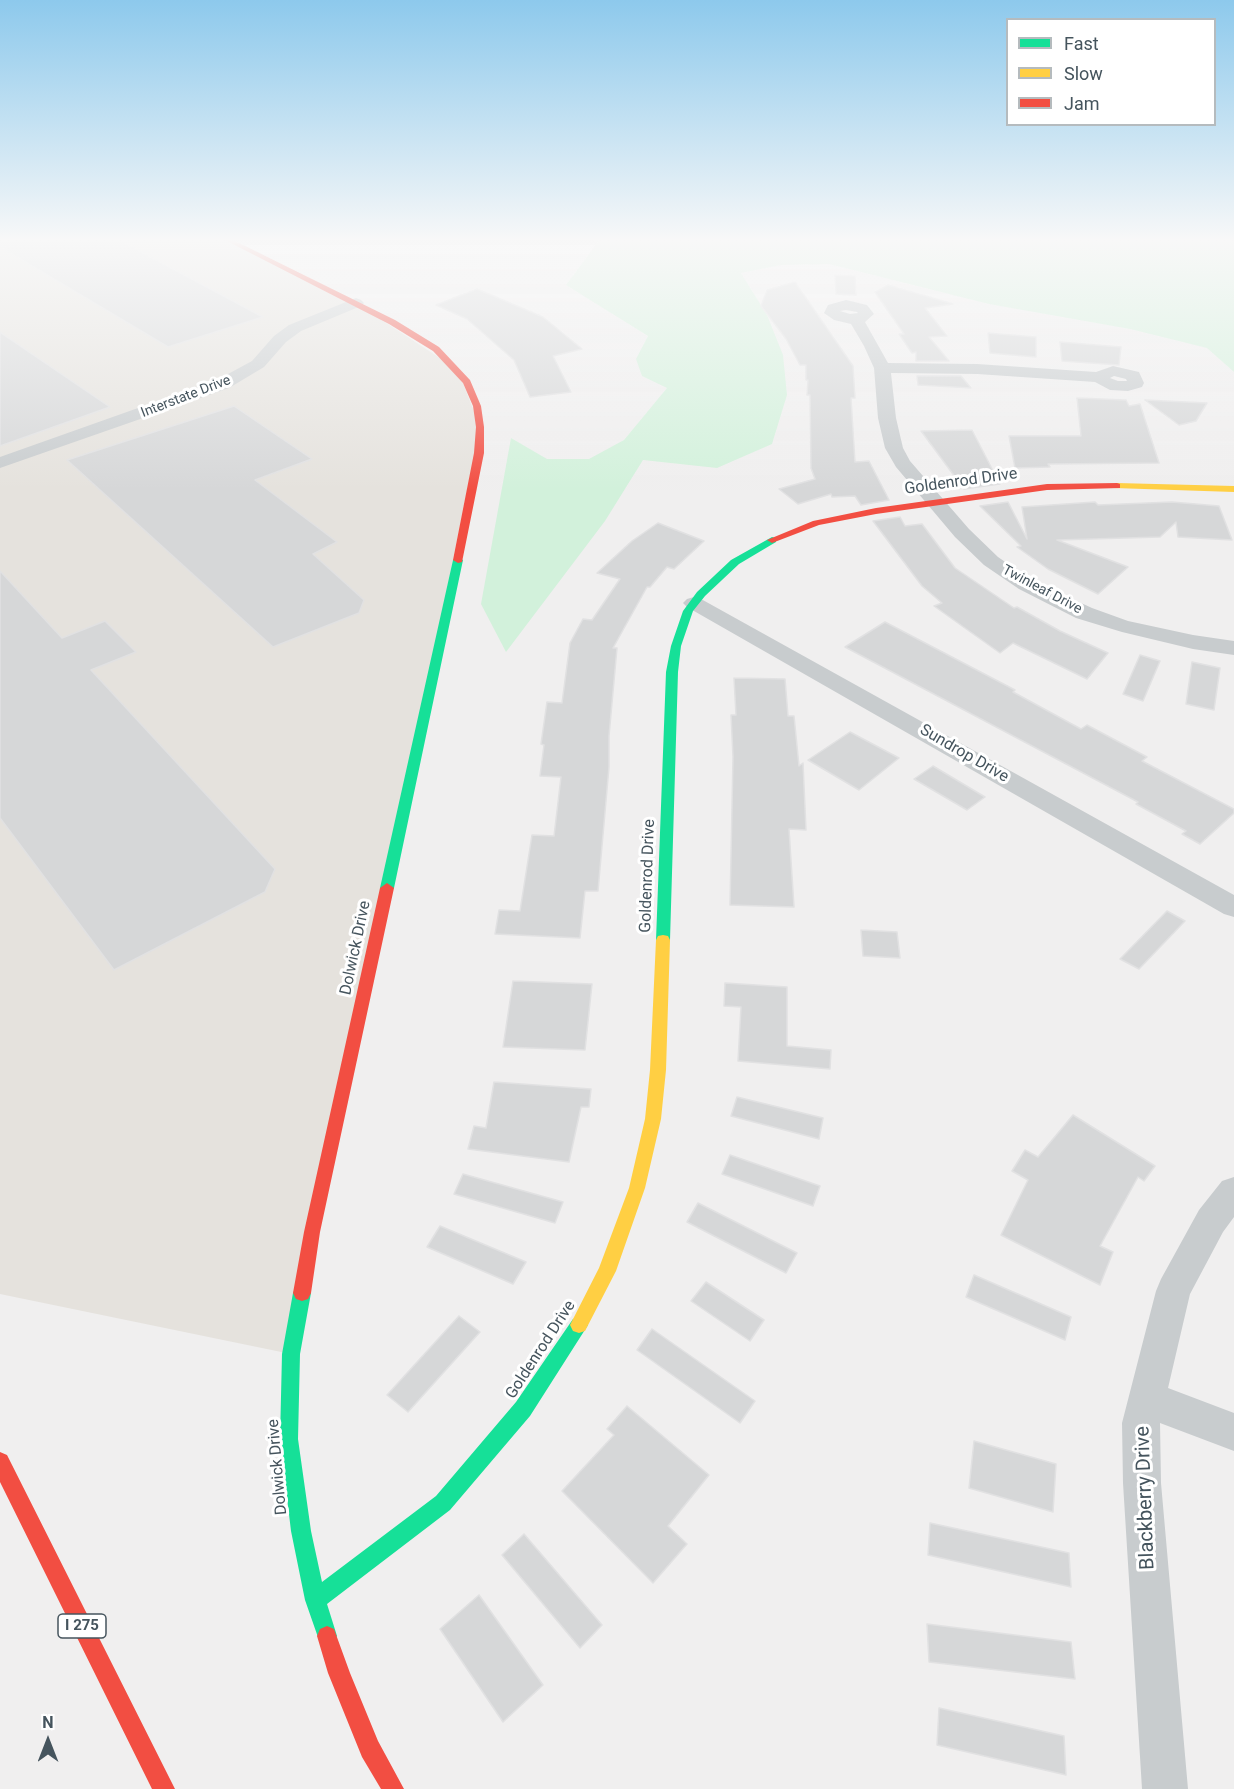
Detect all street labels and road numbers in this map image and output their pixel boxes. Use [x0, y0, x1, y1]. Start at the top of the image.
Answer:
street label: Interstate Drive [139, 372, 233, 422]
street label: Goldenrod Drive [903, 465, 1019, 499]
street label: Twinleaf Drive [999, 562, 1085, 618]
street label: Sundrop Drive [916, 721, 1012, 787]
street label: Goldenrod Drive [636, 819, 660, 933]
street label: Dolwick Drive [337, 899, 375, 997]
street label: Goldenrod Drive [502, 1297, 580, 1403]
street label: Dolwick Drive [264, 1418, 292, 1516]
street label: Blackberry Drive [1131, 1426, 1161, 1570]
road number: I 275 [58, 1614, 106, 1638]

